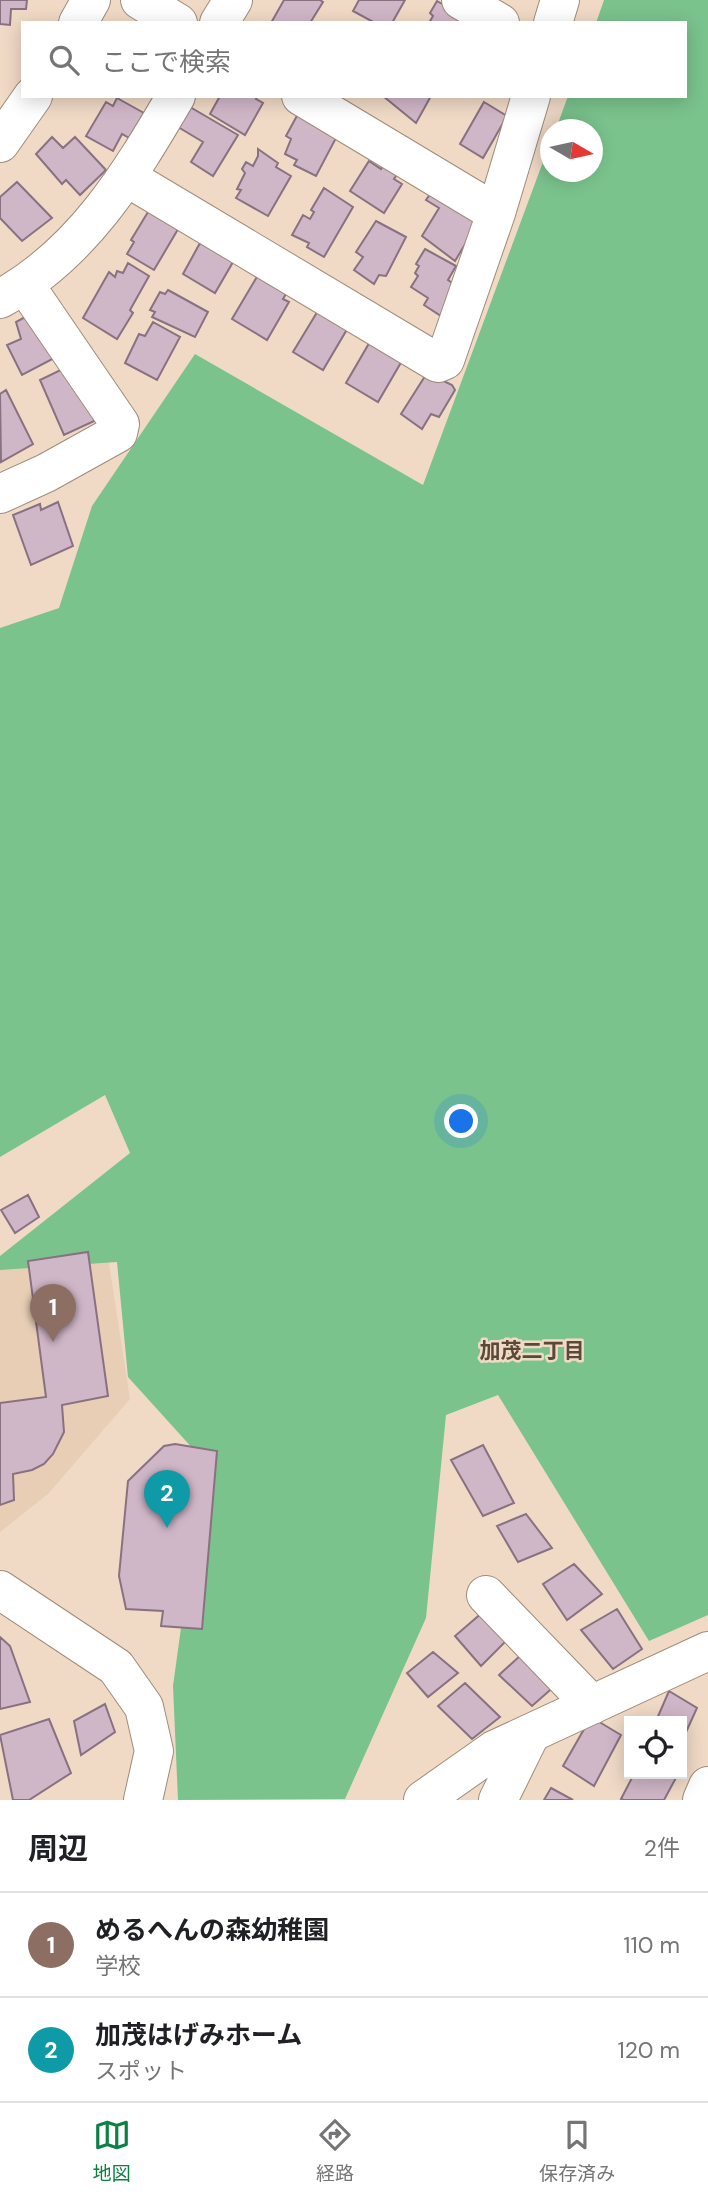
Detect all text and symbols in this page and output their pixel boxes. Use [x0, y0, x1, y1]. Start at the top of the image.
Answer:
search box [21, 21, 687, 98]
icon: search [45, 41, 83, 79]
text: ここで検索 [101, 45, 231, 79]
north arrow [540, 119, 603, 182]
your location [444, 1104, 478, 1138]
pin: 1 [30, 1284, 76, 1342]
district label: 加茂二丁目 [480, 1337, 585, 1365]
pin: 2 [144, 1470, 190, 1528]
map controls [624, 1716, 687, 1779]
button: locate [624, 1716, 687, 1779]
text: 周辺 [28, 1829, 88, 1868]
text: 2件 [644, 1833, 680, 1863]
text: めるへんの森幼稚園 [95, 1913, 329, 1947]
text: 1 [47, 1930, 55, 1960]
text: 110 m [623, 1930, 680, 1960]
text: 学校 [95, 1951, 141, 1981]
text: 加茂はげみホーム [95, 2018, 302, 2052]
text: 2 [44, 2035, 58, 2065]
text: 120 m [617, 2035, 680, 2065]
text: スポット [95, 2056, 187, 2086]
tab: 地図 [93, 2116, 131, 2186]
tab: 経路 [316, 2116, 354, 2186]
tab: 保存済み [539, 2116, 615, 2186]

